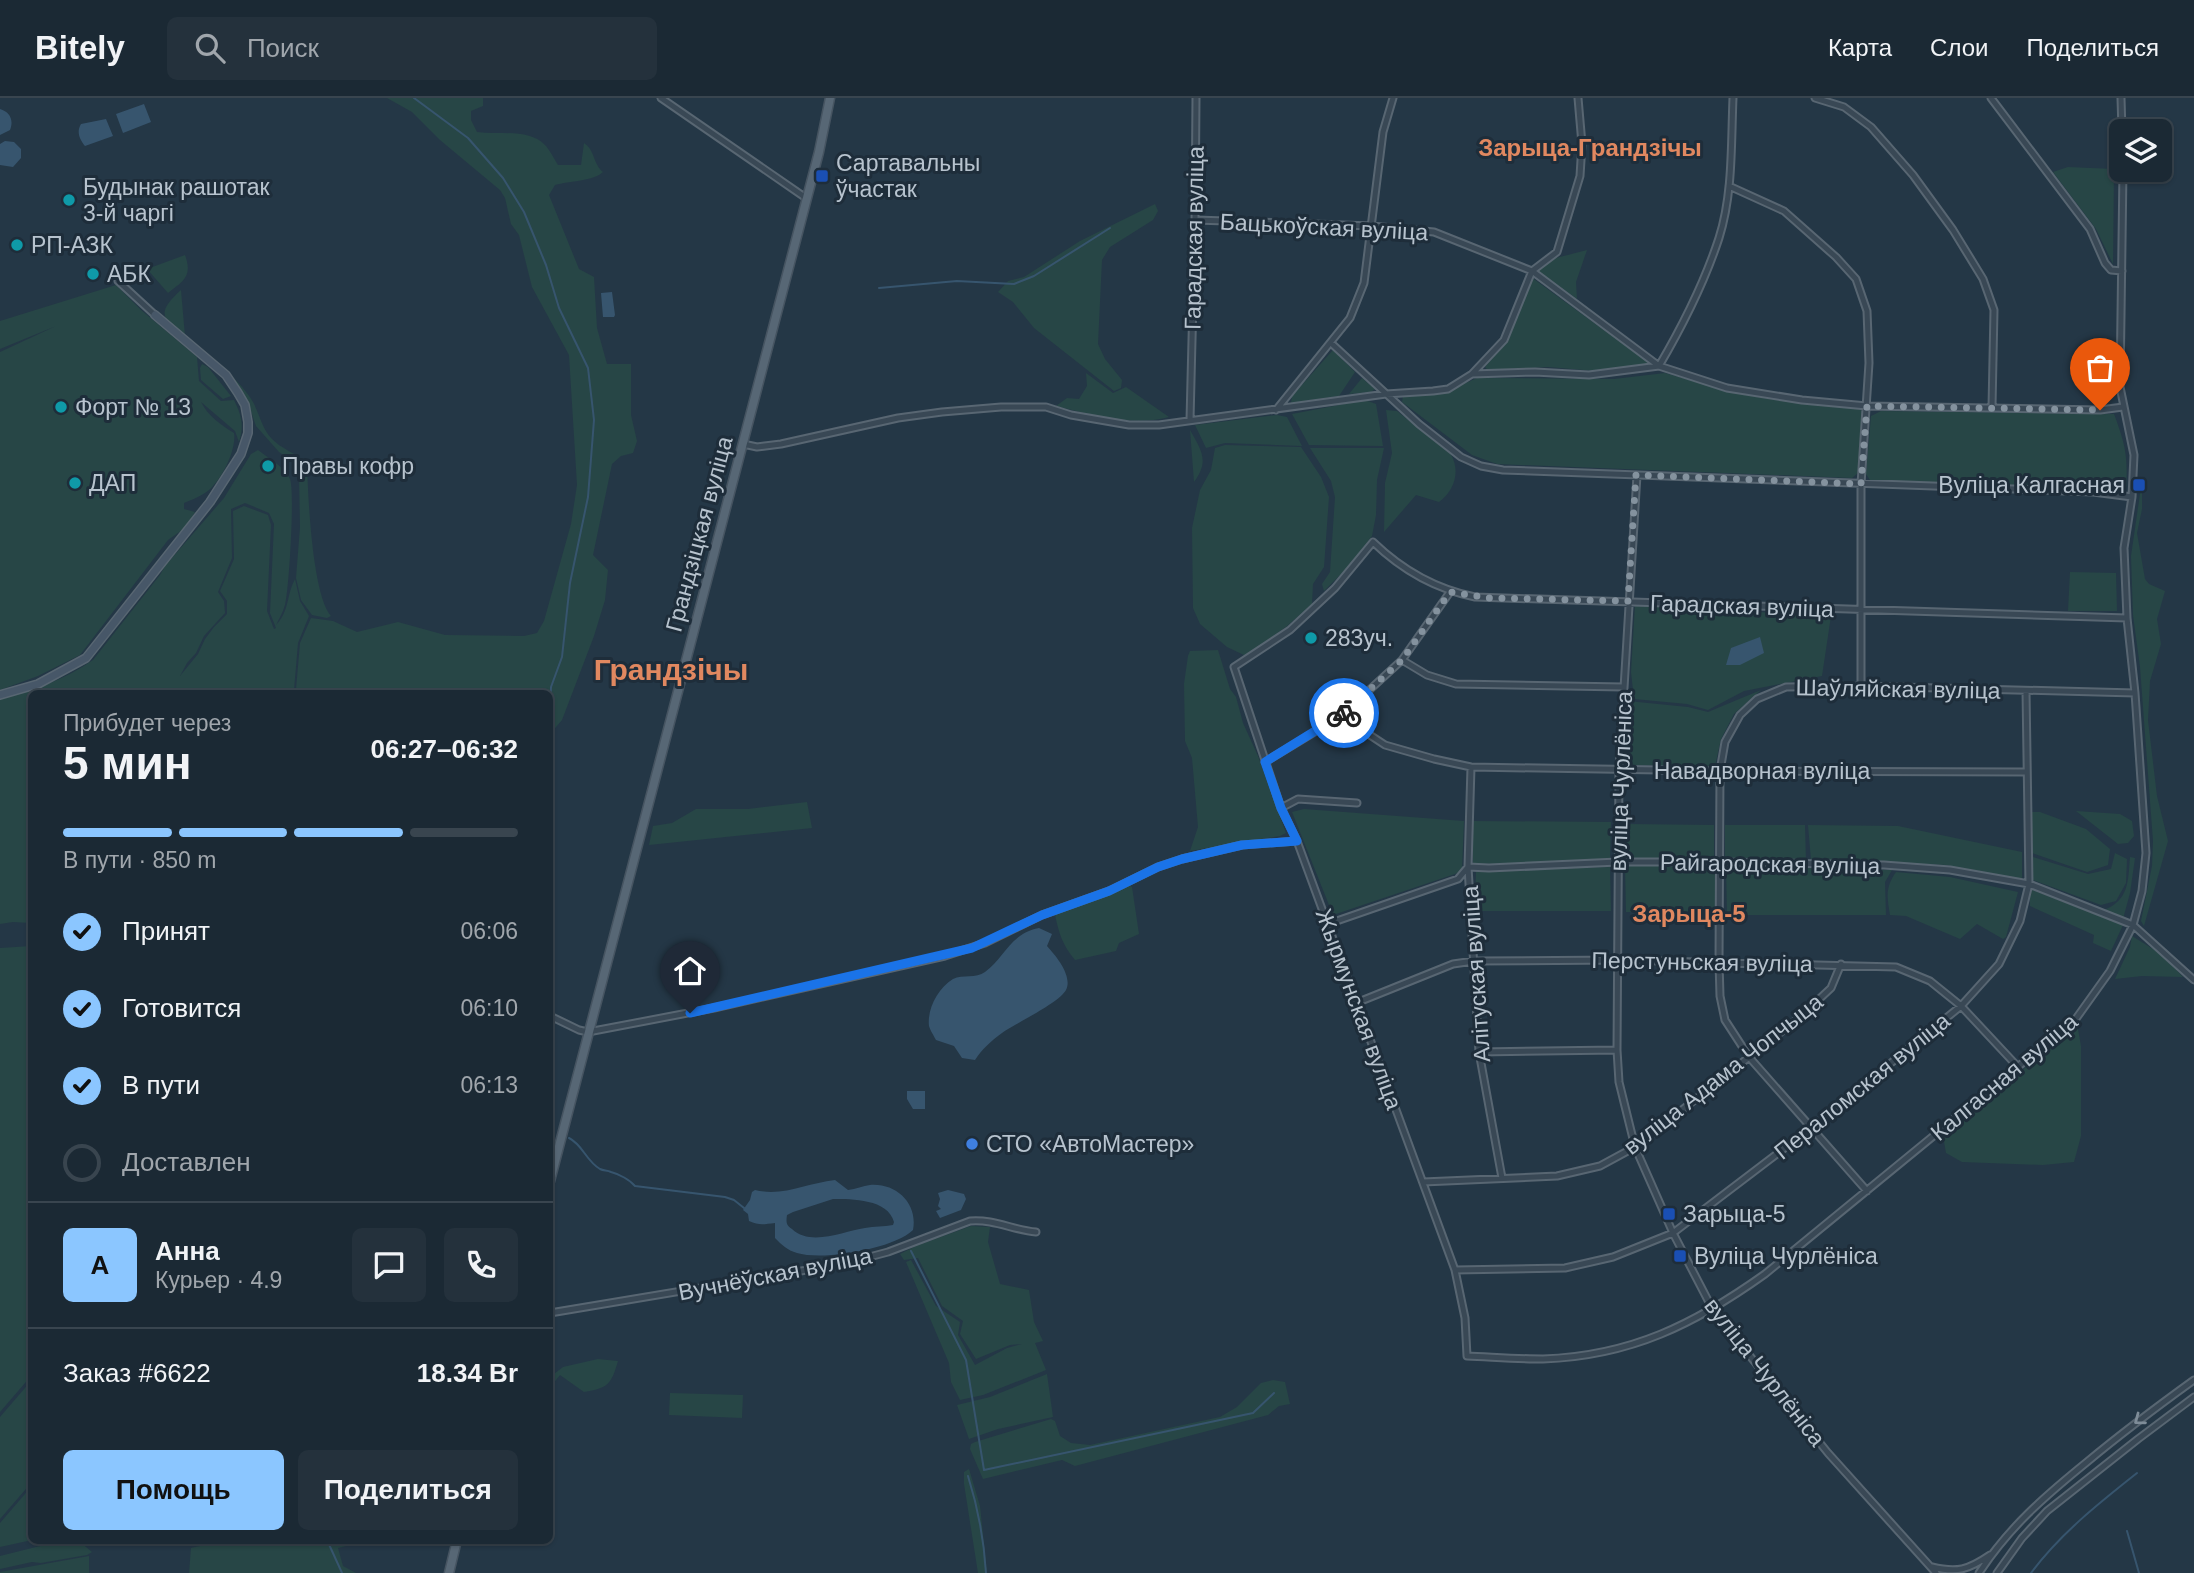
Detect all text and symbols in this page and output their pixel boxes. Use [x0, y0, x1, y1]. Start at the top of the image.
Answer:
search box [167, 17, 657, 80]
text: Bitely [35, 29, 125, 66]
icon: search [191, 29, 229, 67]
text: Поиск [247, 33, 319, 63]
text: Карта [1828, 34, 1892, 61]
text: Слои [1930, 34, 1988, 61]
text: Поделиться [2026, 34, 2159, 61]
map controls [2109, 119, 2172, 182]
button: layers [2109, 119, 2172, 182]
district label: Зарыца-Грандзічы [1478, 134, 1702, 161]
street label: Гарадская вуліца [1179, 146, 1209, 330]
place label: Сартавальны ўчастак [836, 150, 980, 202]
marker: Сартавальны ўчастак [814, 168, 830, 184]
place label: Будынак рашотак 3-й чаргі [83, 174, 271, 226]
marker: Будынак рашотак 3-й чаргі [61, 192, 77, 208]
street label: Бацькоўская вуліца [1219, 209, 1429, 245]
place label: РП-АЗК [31, 232, 114, 258]
marker: РП-АЗК [9, 237, 25, 253]
place label: АБК [107, 261, 151, 287]
marker: АБК [85, 266, 101, 282]
pin [2070, 338, 2130, 410]
icon: bag [2081, 349, 2119, 387]
place label: Форт № 13 [75, 394, 191, 420]
marker: Форт № 13 [53, 399, 69, 415]
street label: Грандзіцкая вуліца [660, 433, 738, 634]
place label: Правы кофр [282, 453, 414, 479]
marker: Правы кофр [260, 458, 276, 474]
place label: ДАП [89, 470, 136, 496]
place label: Вуліца Калгасная [1938, 472, 2125, 498]
marker: ДАП [67, 475, 83, 491]
marker: Вуліца Калгасная [2131, 477, 2147, 493]
street label: Гарадская вуліца [1650, 590, 1835, 622]
place label: 283уч. [1325, 625, 1393, 651]
marker: 283уч. [1303, 630, 1319, 646]
district label: Грандзічы [594, 653, 748, 686]
street label: Шаўляйская вуліца [1795, 674, 2001, 704]
courier [1309, 678, 1379, 748]
street label: вуліца Чурлёніса [1605, 690, 1637, 872]
icon: bike [1325, 694, 1363, 732]
text: Прибудет через [63, 710, 231, 736]
text: 06:27–06:32 [371, 734, 518, 764]
text: 5 мин [63, 737, 191, 789]
street label: Навадворная вуліца [1654, 758, 1871, 784]
text: В пути · 850 m [63, 847, 216, 873]
street label: Райгародская вуліца [1660, 849, 1881, 879]
street label: Алітуская вуліца [1457, 885, 1495, 1063]
district label: Зарыца-5 [1632, 900, 1746, 927]
street label: Жырмунская вуліца [1311, 905, 1407, 1113]
icon: check [63, 913, 101, 951]
text: Принят [122, 916, 210, 946]
text: 06:06 [460, 918, 518, 944]
pin [660, 941, 720, 1013]
street label: Перстуньская вуліца [1591, 947, 1813, 977]
icon: home [671, 952, 709, 990]
street label: вуліца Адама Чопчыца [1618, 988, 1828, 1160]
icon: check [63, 990, 101, 1028]
text: Готовится [122, 993, 241, 1023]
text: 06:10 [460, 995, 518, 1021]
street label: Пераломская вуліца [1769, 1007, 1955, 1165]
street label: Калгасная вуліца [1925, 1008, 2083, 1146]
icon: check [63, 1067, 101, 1105]
text: В пути [122, 1070, 200, 1100]
text: 06:13 [460, 1072, 518, 1098]
place label: СТО «АвтоМастер» [986, 1131, 1194, 1157]
marker: СТО «АвтоМастер» [964, 1136, 980, 1152]
text: Доставлен [122, 1147, 251, 1177]
place label: Зарыца-5 [1683, 1201, 1785, 1227]
marker: Зарыца-5 [1661, 1206, 1677, 1222]
button: chat [352, 1228, 426, 1302]
button: phone [444, 1228, 518, 1302]
text: Анна [155, 1236, 220, 1266]
street label: Вучнёўская вуліца [676, 1242, 874, 1306]
place label: Вуліца Чурлёніса [1694, 1243, 1878, 1269]
marker: Вуліца Чурлёніса [1672, 1248, 1688, 1264]
text: А [91, 1250, 109, 1280]
text: Курьер · 4.9 [155, 1267, 282, 1293]
street label: вуліца Чурлёніса [1699, 1293, 1831, 1451]
text: Заказ #6622 [63, 1358, 211, 1388]
text: 18.34 Br [417, 1358, 518, 1388]
one-way arrow [2134, 1412, 2147, 1425]
button: Помощь [63, 1450, 284, 1530]
button: Поделиться [298, 1450, 518, 1530]

